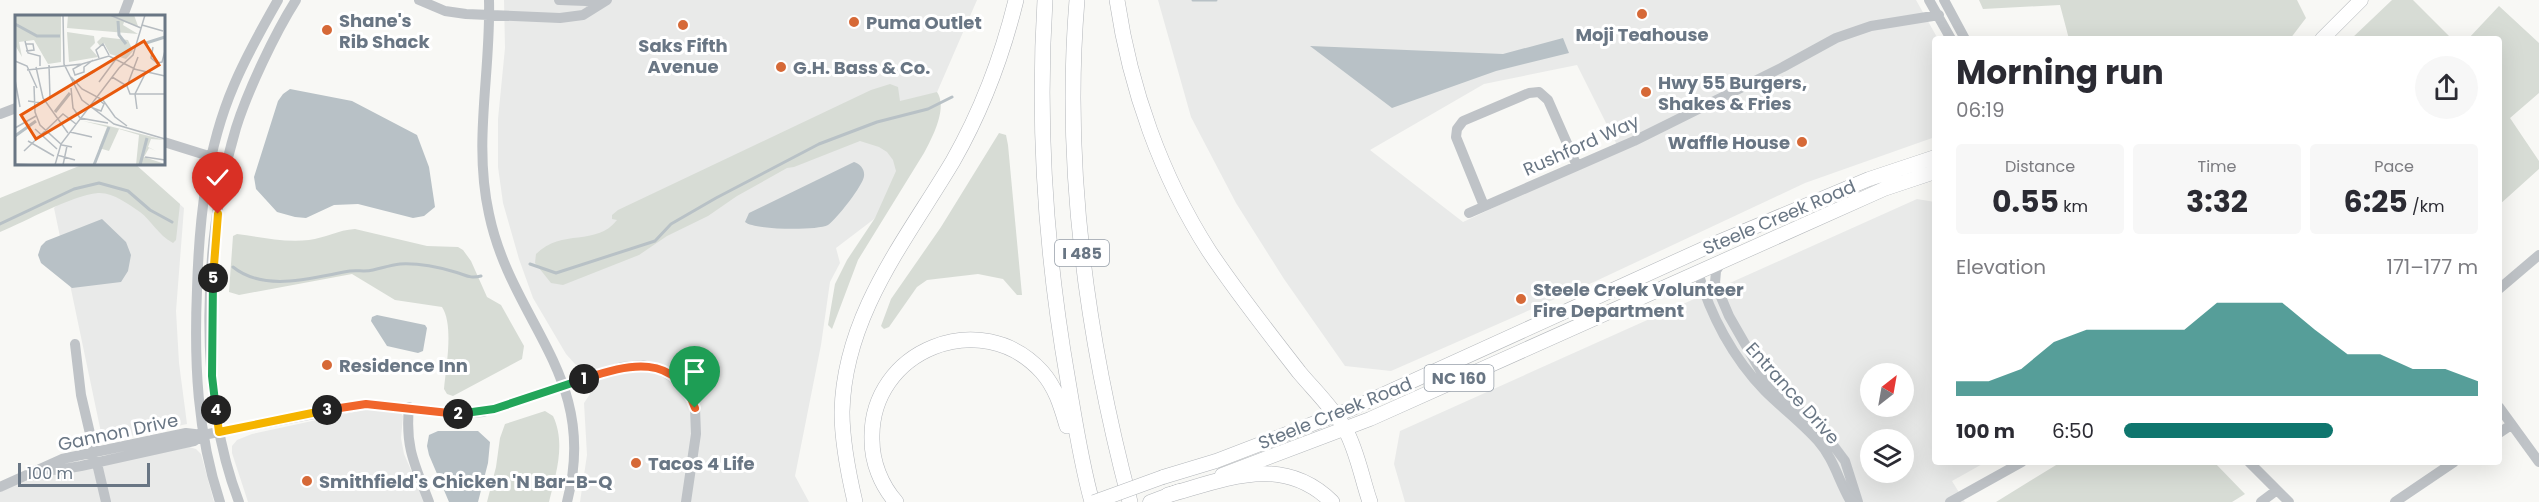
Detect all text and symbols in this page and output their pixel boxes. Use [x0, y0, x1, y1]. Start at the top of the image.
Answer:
marker: Moji Teahouse [1635, 7, 1649, 21]
place label: Shane's Rib Shack [339, 8, 430, 54]
place label: Puma Outlet [866, 10, 982, 35]
inset map [15, 15, 165, 165]
marker: Puma Outlet [847, 15, 861, 29]
marker: Saks Fifth Avenue [676, 18, 690, 32]
place label: Moji Teahouse [1575, 22, 1709, 47]
marker: Shane's Rib Shack [320, 23, 334, 37]
place label: Saks Fifth Avenue [638, 33, 728, 79]
text: Morning run [1956, 49, 2164, 96]
place label: G.H. Bass & Co. [793, 55, 930, 80]
button: share [2415, 56, 2478, 119]
marker: G.H. Bass & Co. [774, 60, 788, 74]
place label: Hwy 55 Burgers, Shakes & Fries [1658, 70, 1807, 116]
marker: Hwy 55 Burgers, Shakes & Fries [1639, 85, 1653, 99]
text: 06:19 [1956, 96, 2005, 124]
street label: Rushford Way [1519, 108, 1643, 182]
place label: Waffle House [1668, 130, 1790, 155]
marker: Waffle House [1795, 135, 1809, 149]
pin [192, 152, 243, 214]
text: Distance [2005, 155, 2075, 178]
text: Time [2198, 155, 2237, 178]
text: Pace [2374, 155, 2414, 178]
icon: check [201, 161, 234, 194]
street label: Steele Creek Road [1699, 174, 1859, 260]
text: 0.55 [1992, 180, 2059, 223]
text: 3:32 [2186, 180, 2248, 223]
text: 6:25 [2344, 180, 2408, 223]
text: km [2059, 195, 2088, 218]
text: /km [2408, 195, 2444, 218]
road number: I 485 [1055, 240, 1109, 266]
text: Elevation [1956, 253, 2046, 281]
text: 171–177 m [2387, 253, 2478, 281]
pin: 5 [198, 263, 228, 293]
text: 5 [208, 266, 218, 289]
place label: Steele Creek Volunteer Fire Department [1533, 277, 1744, 323]
marker: Steele Creek Volunteer Fire Department [1514, 292, 1528, 306]
street label: Entrance Drive [1740, 336, 1846, 450]
pin [669, 346, 720, 408]
place label: Residence Inn [339, 353, 468, 378]
icon: arrive [678, 355, 711, 388]
marker: Residence Inn [320, 358, 334, 372]
north arrow [1860, 363, 1914, 417]
map controls [1860, 363, 1914, 483]
pin: 1 [569, 364, 599, 394]
road number: NC 160 [1424, 365, 1494, 391]
text: 1 [581, 367, 587, 390]
street label: Steele Creek Road [1254, 371, 1416, 455]
pin: 4 [201, 395, 231, 425]
pin: 3 [312, 395, 342, 425]
text: 4 [211, 398, 221, 421]
text: 3 [322, 398, 332, 421]
pin: 2 [443, 399, 473, 429]
text: 2 [453, 402, 463, 425]
street label: Gannon Drive [56, 407, 180, 457]
text: 100 m [1956, 417, 2015, 445]
text: 6:50 [2052, 417, 2094, 445]
button: layers [1860, 429, 1914, 483]
place label: Tacos 4 Life [648, 451, 755, 476]
marker: Tacos 4 Life [629, 456, 643, 470]
scale bar [18, 460, 150, 488]
text: 100 m [27, 462, 73, 485]
place label: Smithfield's Chicken 'N Bar-B-Q [319, 469, 612, 494]
marker: Smithfield's Chicken 'N Bar-B-Q [300, 474, 314, 488]

